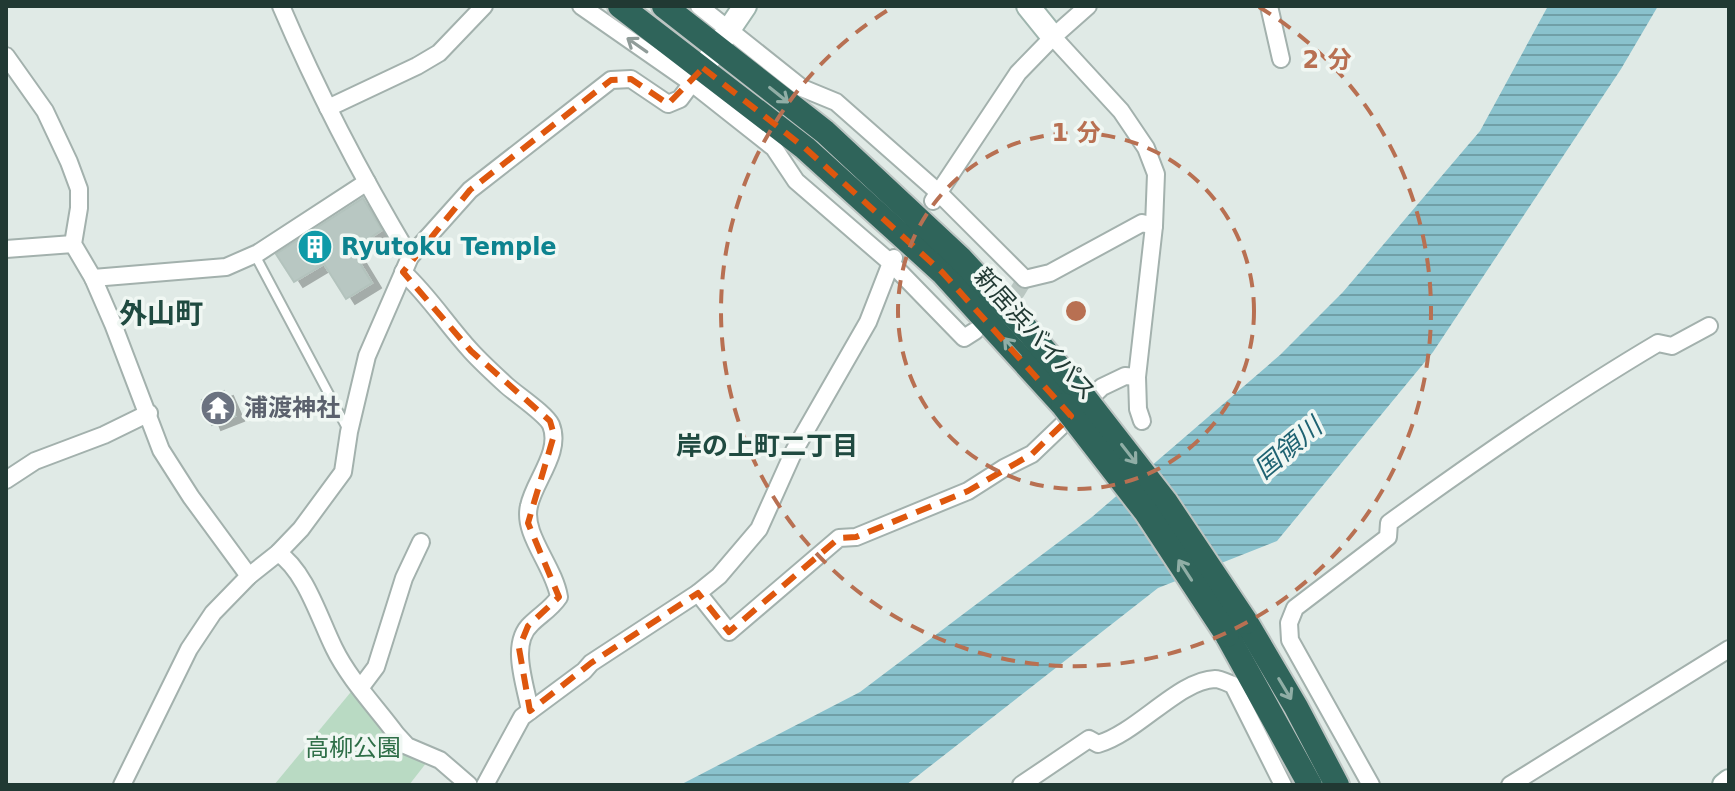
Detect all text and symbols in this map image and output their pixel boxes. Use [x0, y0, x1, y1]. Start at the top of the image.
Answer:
one-way arrow [627, 37, 649, 53]
text: 2 分 [1302, 46, 1352, 74]
one-way arrow [768, 86, 788, 104]
text: 1 分 [1051, 119, 1101, 147]
building icon: Ryutoku Temple [296, 228, 334, 266]
place label: Ryutoku Temple [341, 233, 557, 261]
street label: 新居浜バイパス [969, 262, 1101, 406]
district label: 外山町 [119, 297, 203, 330]
centre of rings [1062, 297, 1090, 325]
one-way arrow [1003, 337, 1021, 357]
temple icon: 浦渡神社 [199, 389, 237, 427]
place label: 浦渡神社 [244, 394, 340, 422]
water label: 国領川 [1248, 410, 1330, 485]
district label: 岸の上町二丁目 [676, 431, 858, 461]
one-way arrow [1120, 443, 1137, 464]
one-way arrow [1176, 560, 1193, 582]
one-way arrow [1277, 677, 1293, 700]
park label: 高柳公園 [305, 734, 401, 762]

